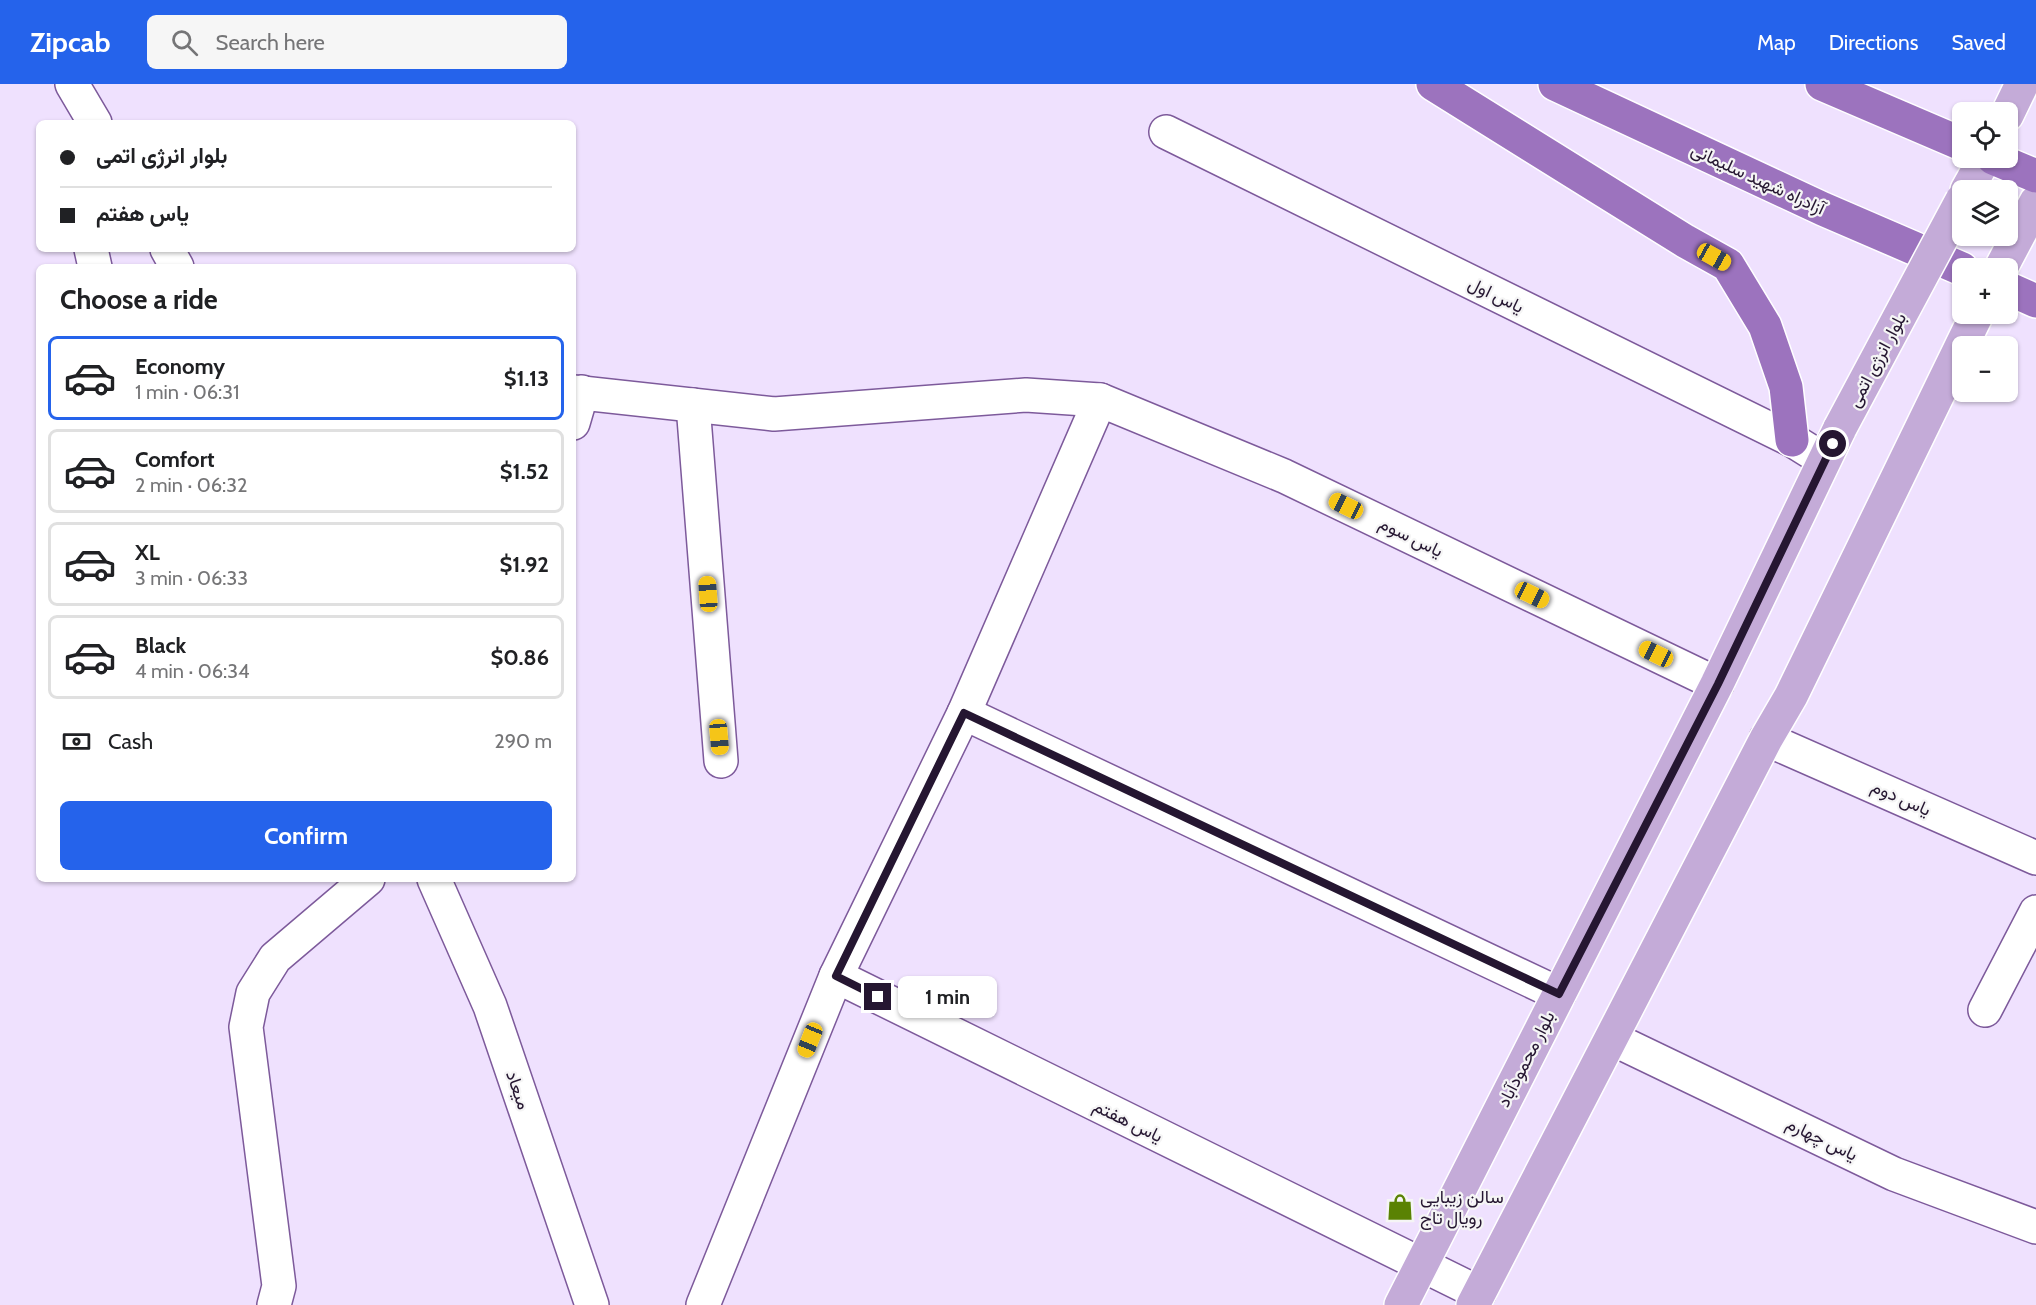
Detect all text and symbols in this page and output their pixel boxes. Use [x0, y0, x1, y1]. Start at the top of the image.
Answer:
search box [147, 15, 567, 69]
text: Zipcab [30, 25, 111, 59]
icon: search [168, 26, 201, 59]
text: Search here [216, 29, 325, 56]
text: Map [1757, 30, 1796, 55]
text: Directions [1829, 30, 1918, 55]
text: Saved [1951, 30, 2006, 55]
map controls [1952, 102, 2018, 402]
button: locate [1952, 102, 2018, 168]
street label: آزادراه شهید سلیمانی [1688, 138, 1830, 220]
text: بلوار انرژی اتمی [96, 142, 228, 169]
button: layers [1952, 180, 2018, 246]
text: یاس هفتم [96, 200, 189, 227]
car [1694, 240, 1734, 274]
button: + [1952, 258, 2018, 324]
street label: یاس اول [1465, 272, 1527, 318]
text: Choose a ride [60, 283, 218, 316]
street label: بلوار انرژی اتمی [1843, 309, 1911, 411]
button: − [1952, 336, 2018, 402]
icon: car [63, 351, 117, 405]
text: Economy [135, 353, 225, 380]
text: $1.13 [504, 365, 549, 392]
text: 1 min · 06:31 [135, 380, 240, 404]
route start [1819, 430, 1846, 457]
icon: car [63, 444, 117, 498]
text: Comfort [135, 446, 214, 473]
text: $1.52 [500, 458, 549, 485]
text: 2 min · 06:32 [135, 473, 247, 497]
car [1326, 490, 1366, 522]
street label: یاس سوم [1375, 512, 1447, 563]
icon: car [63, 537, 117, 591]
text: XL [135, 539, 160, 566]
text: $1.92 [500, 551, 549, 578]
text: 3 min · 06:33 [135, 566, 248, 590]
car [698, 575, 718, 613]
car [1512, 579, 1552, 611]
icon: car [63, 630, 117, 684]
text: Black [135, 632, 186, 659]
car [1636, 638, 1676, 670]
text: $0.86 [490, 644, 549, 671]
text: 4 min · 06:34 [135, 659, 250, 683]
car [708, 718, 730, 756]
icon: cash [60, 725, 93, 758]
text: Cash [108, 728, 153, 755]
text: 290 m [494, 729, 552, 753]
street label: یاس دوم [1867, 775, 1934, 822]
button: Confirm [60, 801, 552, 870]
callout: 1 min [899, 976, 998, 1018]
route end [864, 983, 891, 1010]
text: 1 min [925, 985, 970, 1009]
street label: بلوار محمودآباد [1492, 1007, 1560, 1111]
car [795, 1020, 825, 1060]
street label: میعاد [501, 1068, 535, 1112]
street label: یاس هفتم [1089, 1095, 1167, 1148]
street label: یاس چهارم [1782, 1112, 1861, 1167]
place label: سالن زیبایی رویال تاج [1420, 1186, 1504, 1230]
shop icon: سالن زیبایی رویال تاج [1385, 1192, 1415, 1222]

